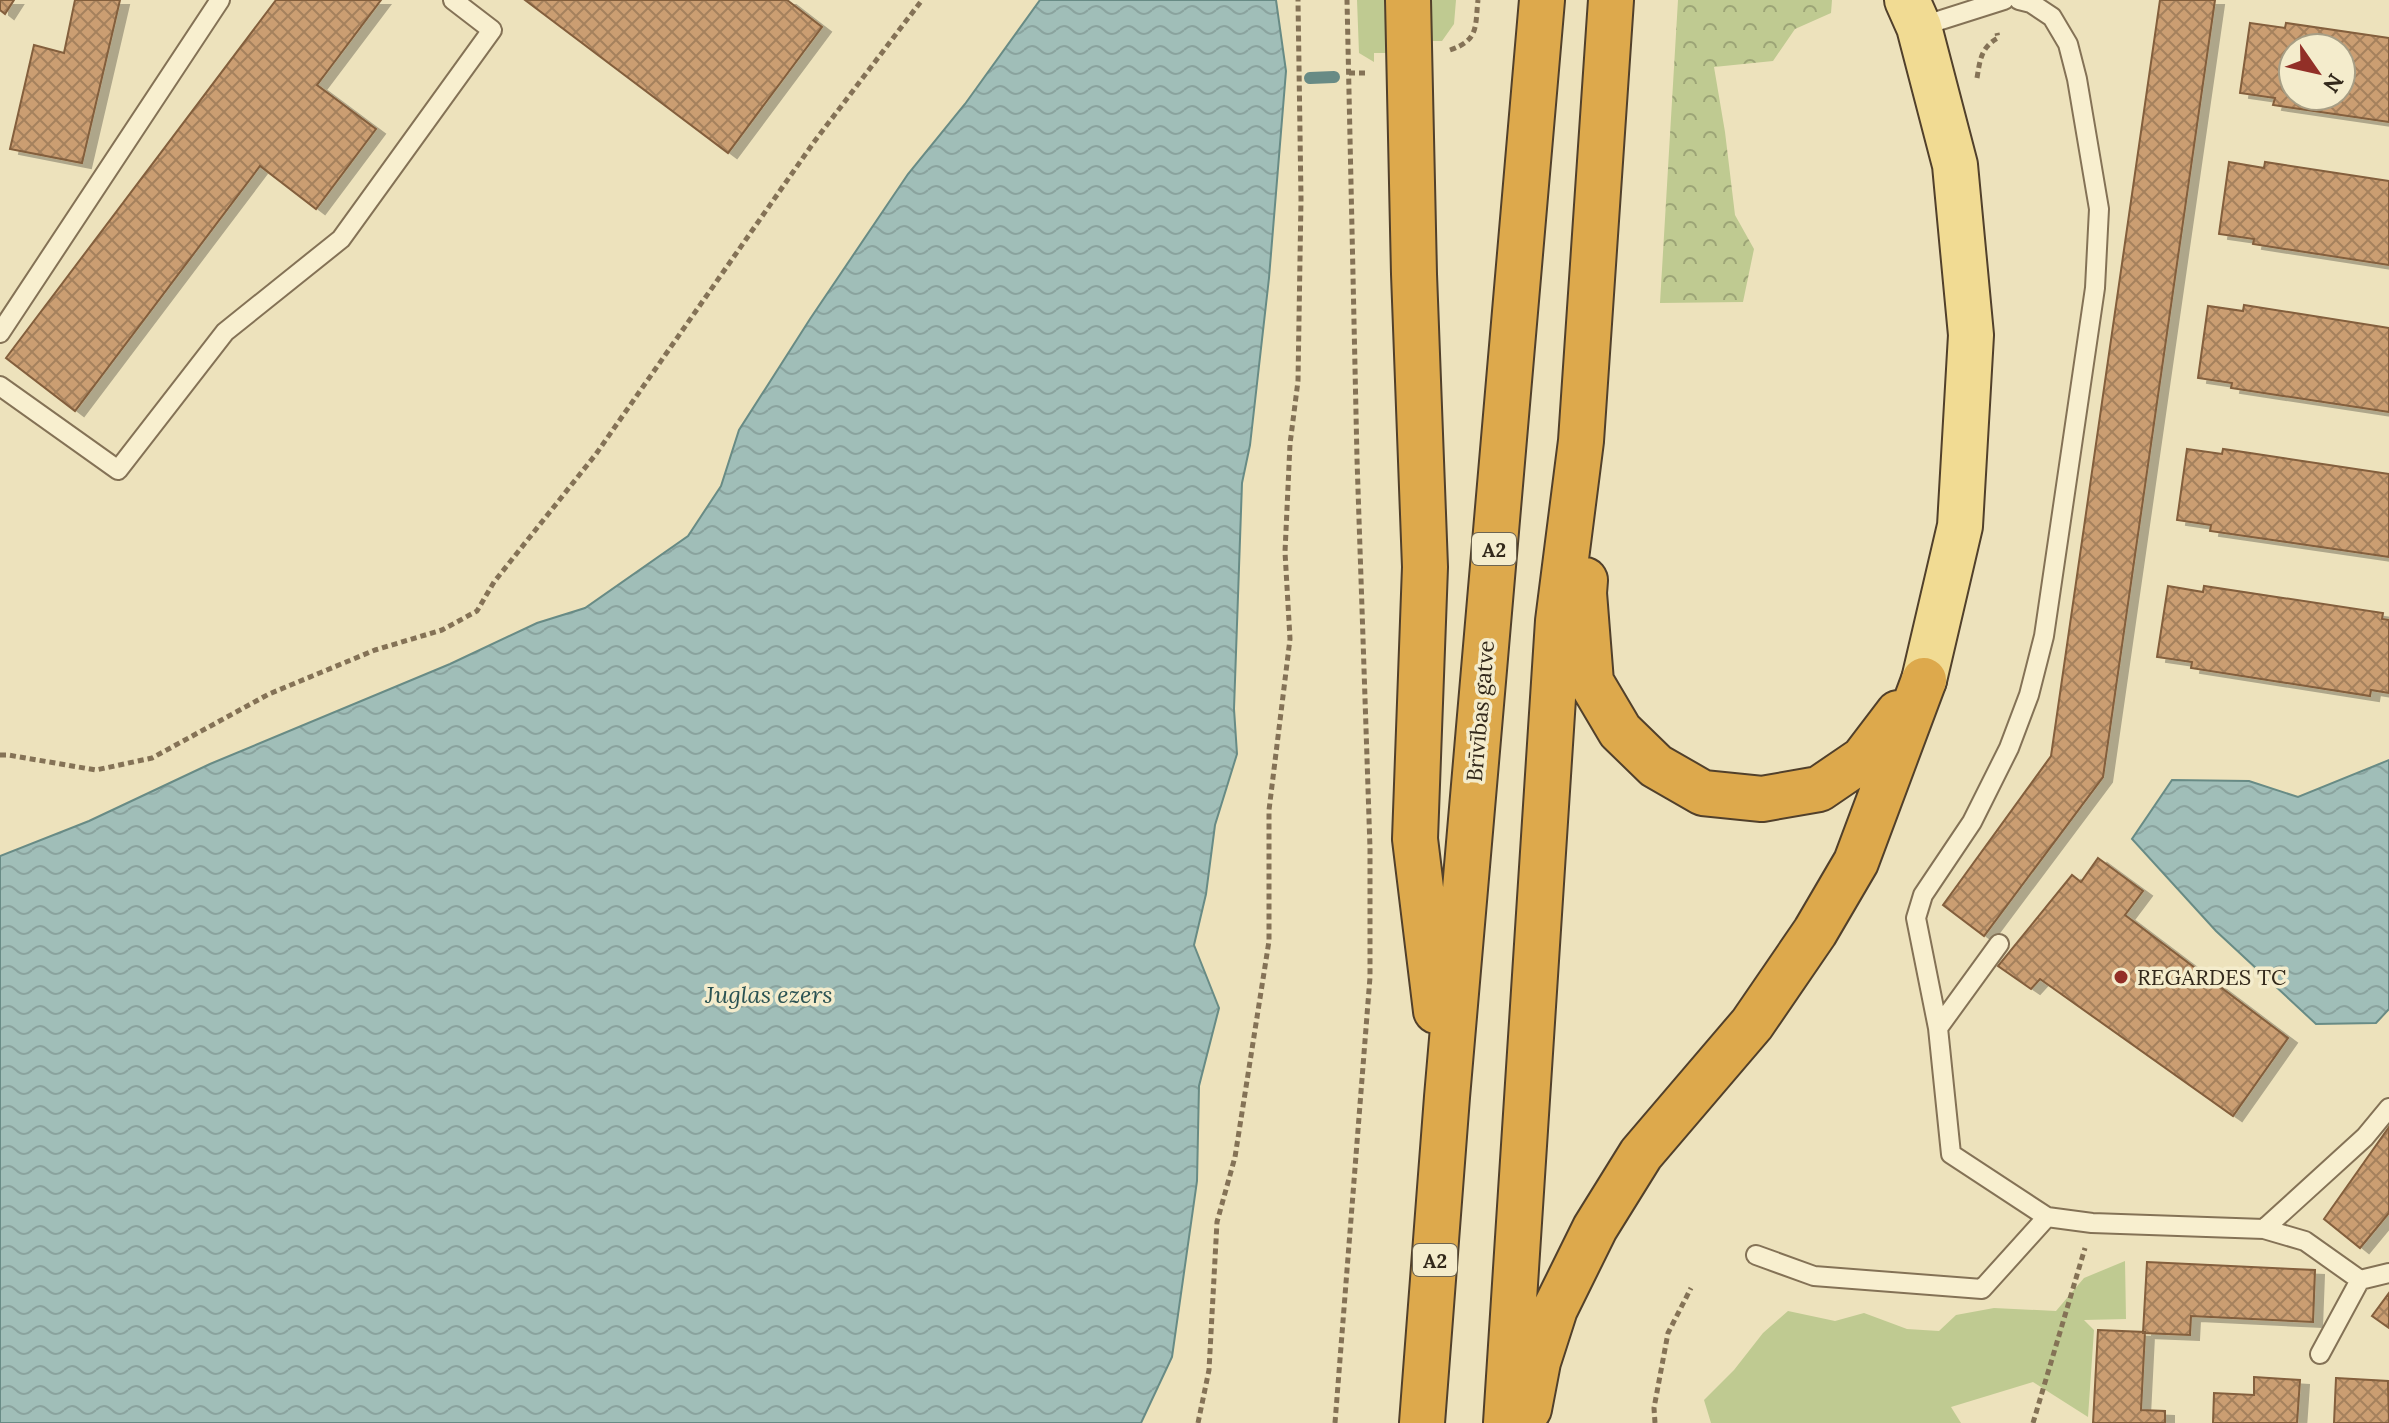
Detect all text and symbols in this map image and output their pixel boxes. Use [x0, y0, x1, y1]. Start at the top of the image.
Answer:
north arrow [2277, 32, 2357, 112]
text: N [2317, 68, 2350, 98]
road number: A2 [1472, 533, 1516, 565]
street label: Brīvības gatve [1460, 639, 1500, 783]
place label: REGARDES TC [2137, 963, 2286, 991]
marker: REGARDES TC [2112, 968, 2130, 986]
water label: Juglas ezers [704, 979, 833, 1010]
road number: A2 [1413, 1244, 1457, 1276]

